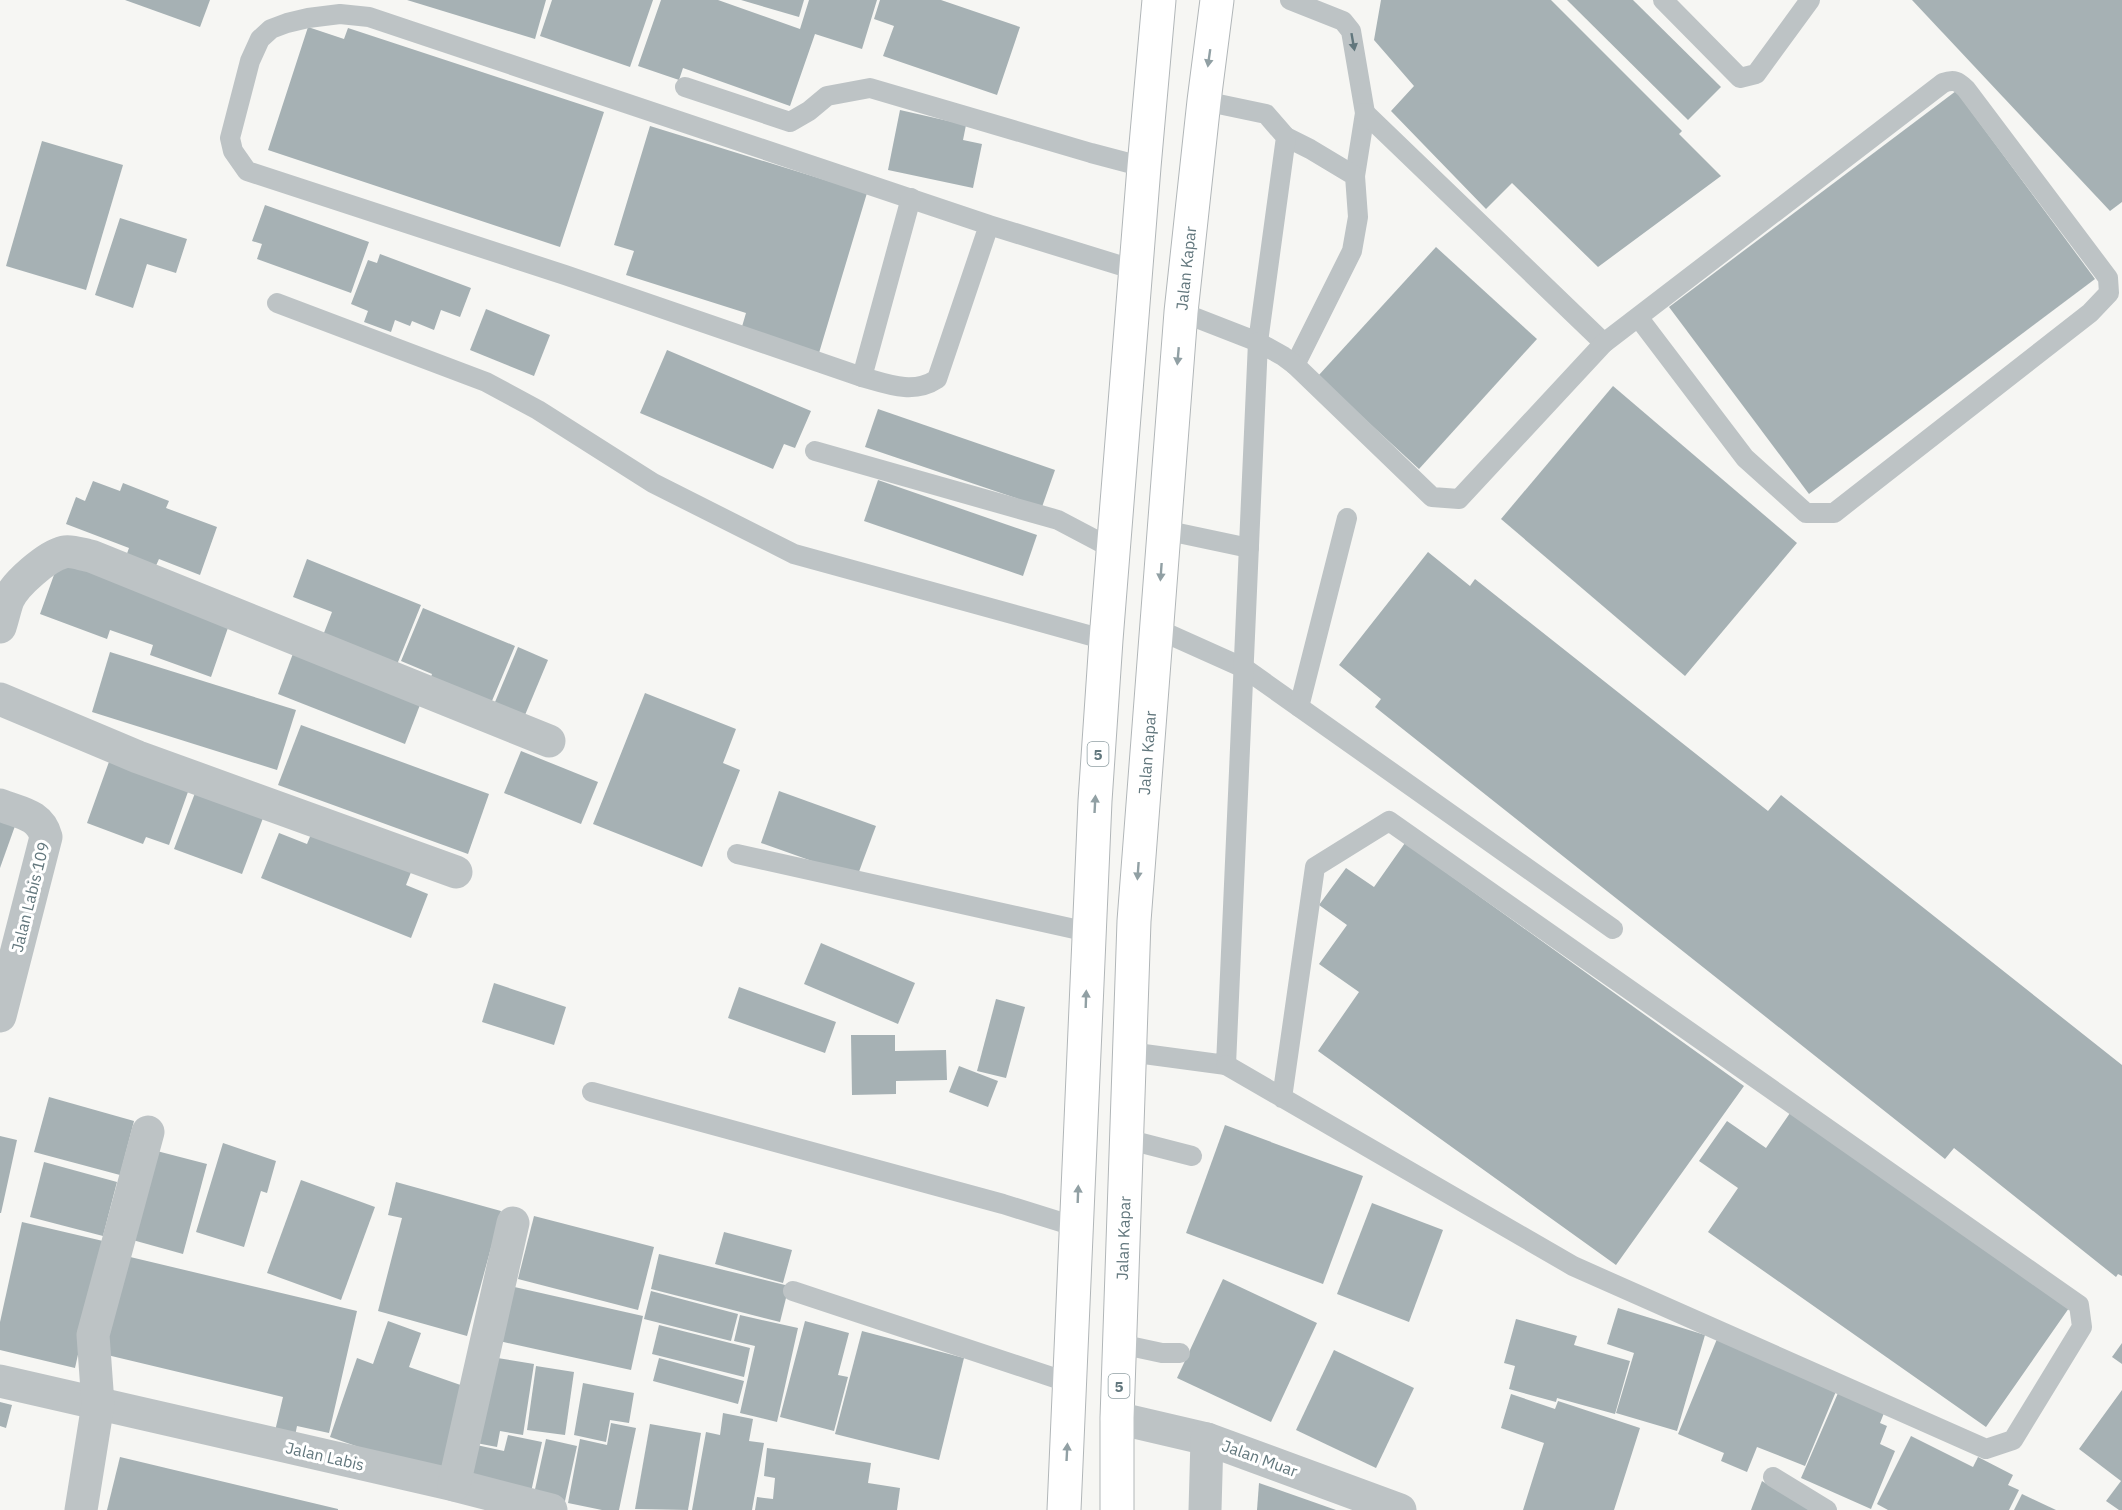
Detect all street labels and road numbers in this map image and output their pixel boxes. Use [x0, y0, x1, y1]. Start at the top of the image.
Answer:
street label: Jalan Kapar [1171, 225, 1200, 312]
street label: Jalan Kapar [1134, 710, 1160, 796]
road number: 5 [1088, 742, 1108, 766]
street label: Jalan Labis 109 [7, 840, 53, 954]
street label: Jalan Kapar [1112, 1195, 1135, 1281]
road number: 5 [1108, 1374, 1130, 1398]
street label: Jalan Muar [1219, 1435, 1301, 1481]
street label: Jalan Labis [284, 1437, 366, 1475]

